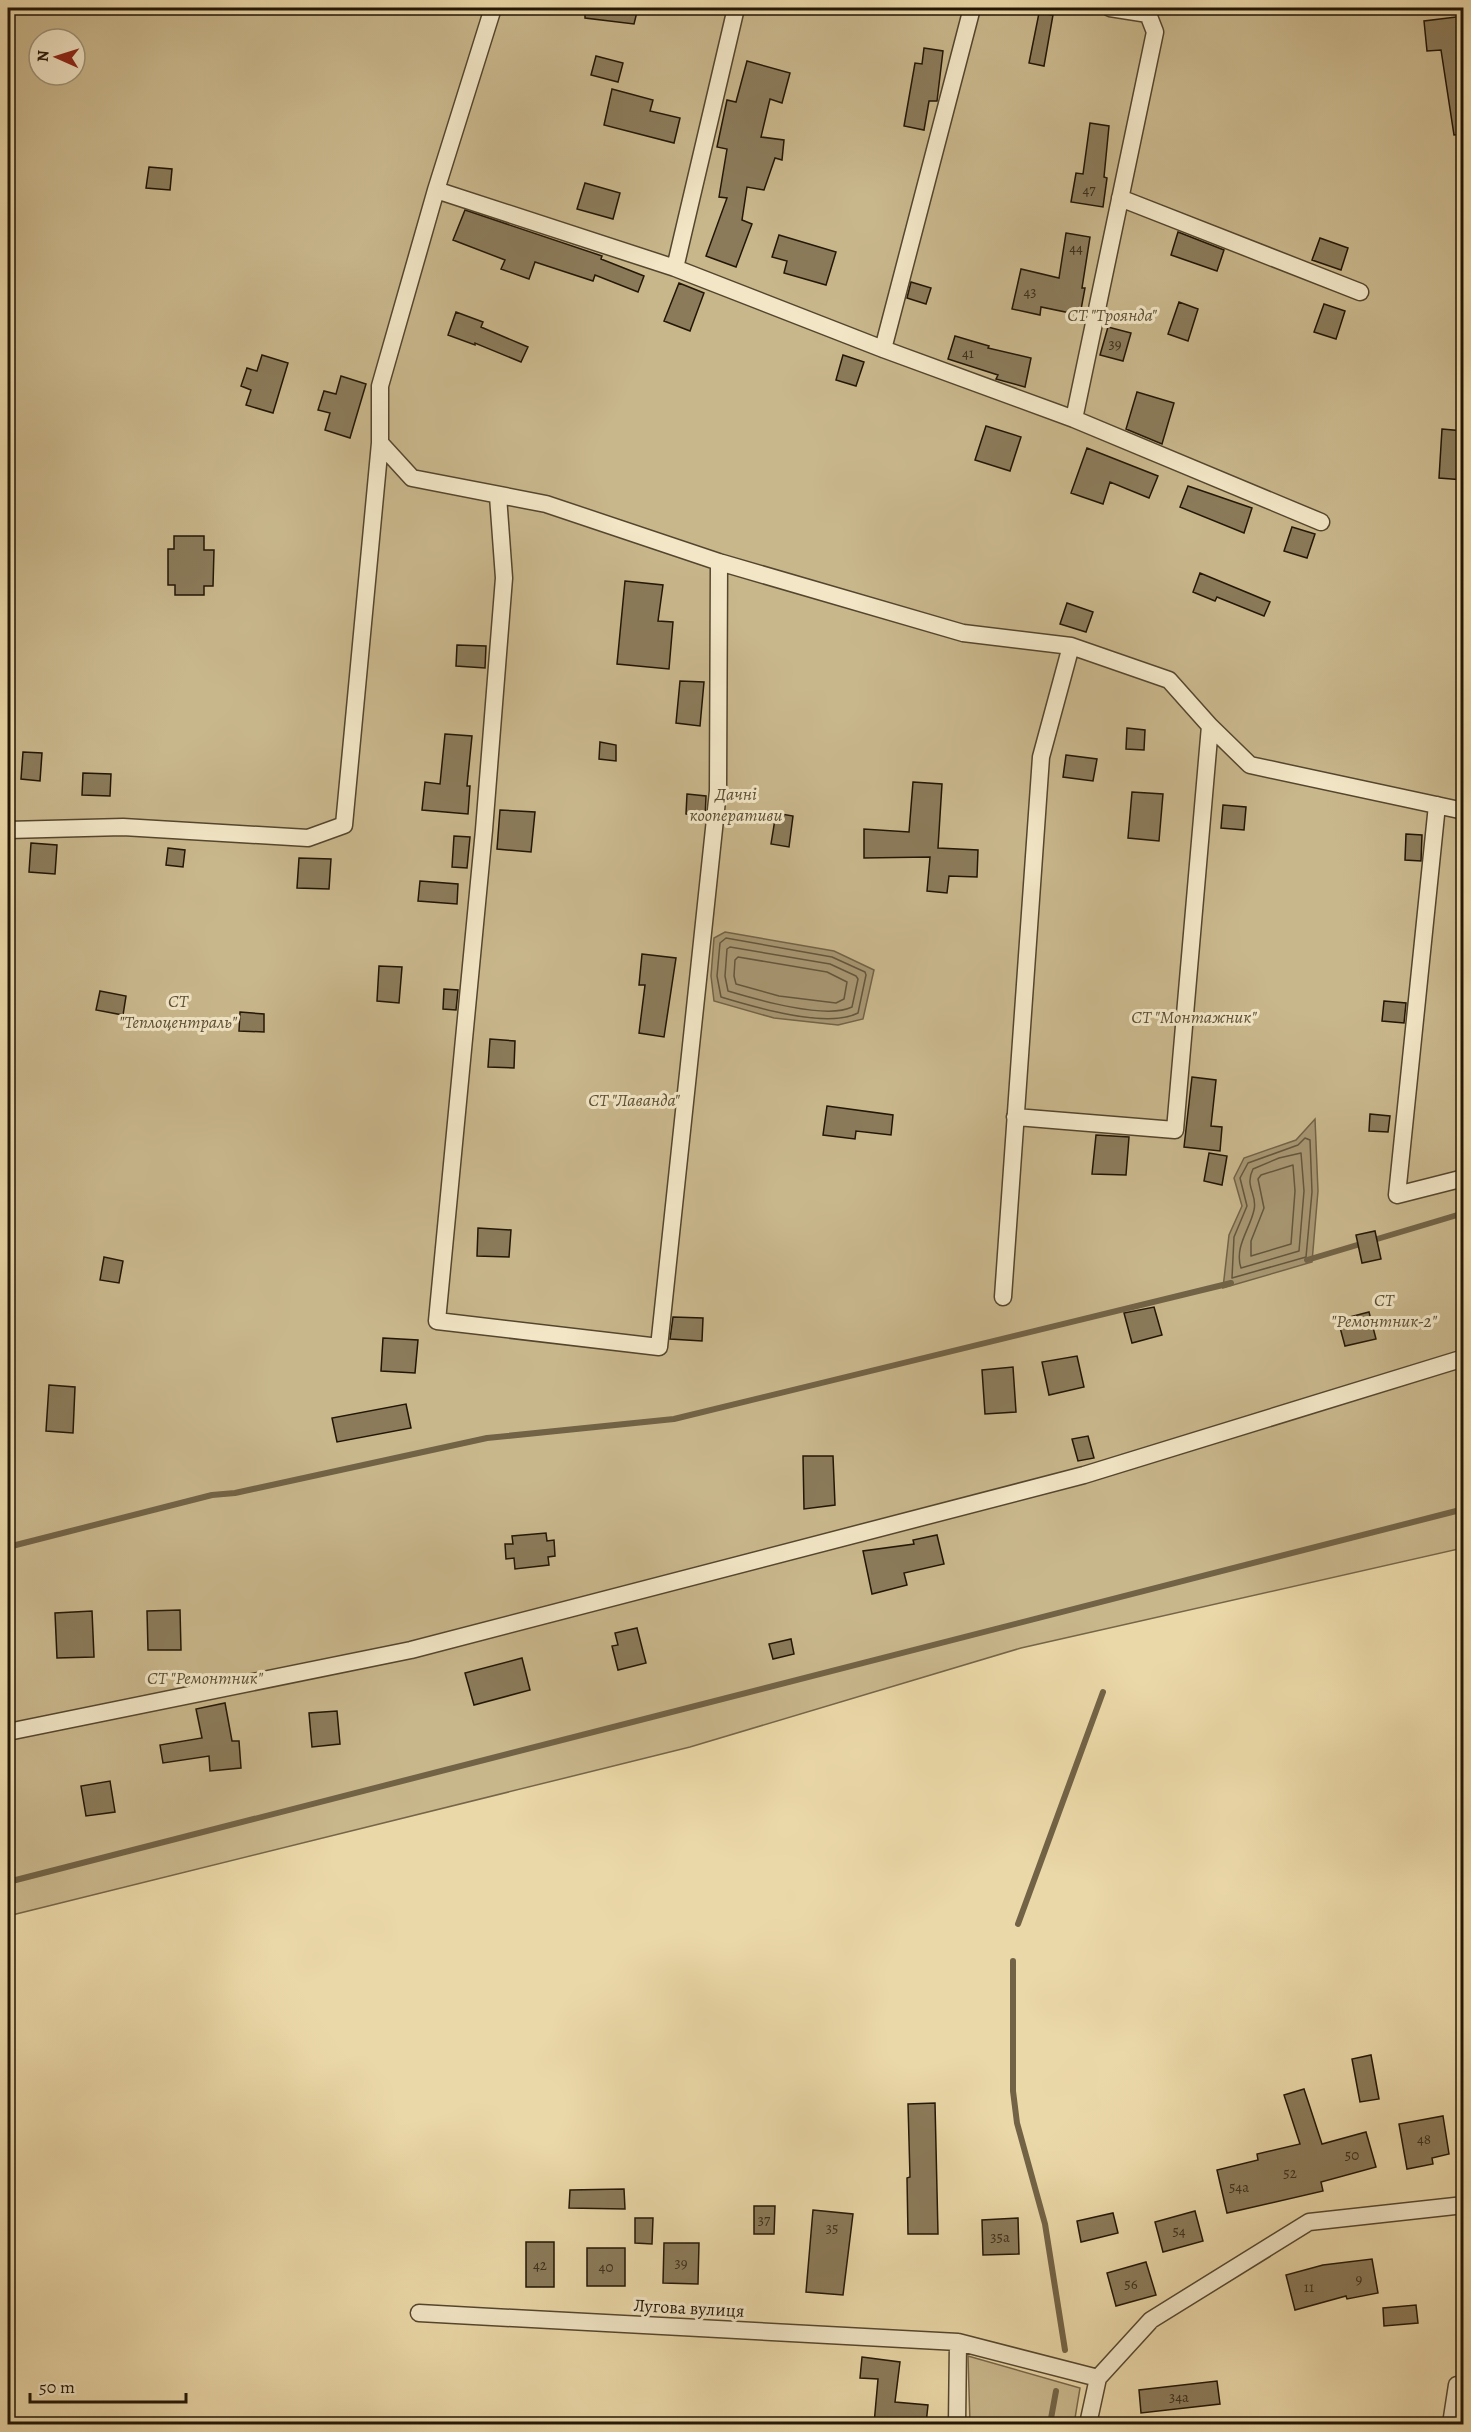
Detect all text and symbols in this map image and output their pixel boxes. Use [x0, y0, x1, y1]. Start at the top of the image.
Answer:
north arrow [27, 27, 87, 87]
text: N [32, 50, 54, 63]
house number: 47 [1082, 180, 1096, 200]
house number: 44 [1069, 238, 1083, 258]
house number: 43 [1023, 282, 1037, 302]
park label: СТ "Троянда" [1067, 303, 1157, 327]
house number: 39 [1108, 334, 1122, 354]
house number: 41 [962, 343, 974, 363]
park label: Дачні кооперативи [690, 782, 782, 827]
park label: СТ "Теплоцентраль" [119, 989, 238, 1034]
park label: СТ "Монтажник" [1131, 1005, 1257, 1029]
park label: СТ "Лаванда" [588, 1088, 680, 1112]
park label: СТ "Ремонтник-2" [1331, 1288, 1438, 1333]
park label: СТ "Ремонтник" [147, 1666, 264, 1690]
house number: 48 [1417, 2129, 1431, 2149]
house number: 50 [1345, 2145, 1359, 2165]
house number: 52 [1283, 2163, 1297, 2183]
house number: 54а [1229, 2177, 1249, 2197]
house number: 37 [758, 2210, 771, 2230]
house number: 35 [826, 2218, 838, 2238]
house number: 54 [1172, 2221, 1186, 2241]
house number: 35а [990, 2227, 1010, 2247]
house number: 39 [674, 2253, 688, 2273]
house number: 42 [533, 2255, 547, 2275]
house number: 40 [599, 2257, 613, 2277]
house number: 9 [1356, 2269, 1363, 2289]
house number: 56 [1124, 2274, 1138, 2294]
house number: 11 [1304, 2277, 1314, 2297]
street label: Лугова вулиця [633, 2293, 745, 2323]
scale bar [30, 2366, 186, 2404]
text: 50 m [39, 2375, 75, 2399]
house number: 34а [1169, 2387, 1189, 2407]

